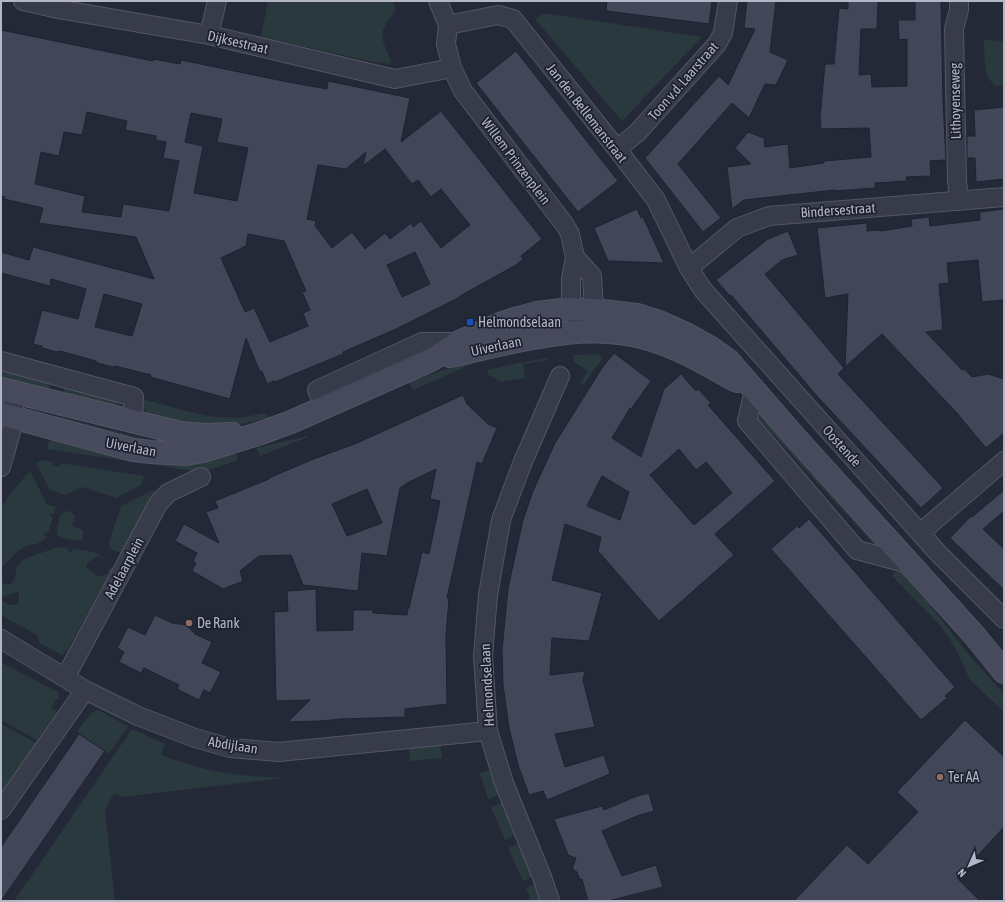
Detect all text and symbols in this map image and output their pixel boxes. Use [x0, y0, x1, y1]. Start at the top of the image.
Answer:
street label: Dijksestraat [206, 27, 270, 57]
street label: Toon v.d. Laarstraat [645, 39, 721, 123]
street label: Jan den Bellemanstraat [543, 60, 631, 166]
street label: Lithoyenseweg [946, 63, 964, 139]
street label: Willem Prinzenplein [478, 114, 554, 208]
street label: Bindersestraat [800, 199, 876, 221]
place label: Helmondselaan [478, 314, 561, 330]
marker: Helmondselaan [465, 317, 475, 327]
street label: Uiverlaan [469, 333, 523, 359]
street label: Oostende [819, 422, 865, 470]
street label: Uiverlaan [104, 434, 158, 460]
street label: Adelaarplein [101, 535, 147, 601]
place label: De Rank [197, 615, 240, 631]
marker: De Rank [184, 618, 194, 628]
street label: Helmondselaan [477, 643, 497, 727]
street label: Abdijlaan [207, 733, 259, 757]
place label: Ter AA [948, 769, 980, 785]
marker: Ter AA [935, 772, 945, 782]
north arrow [949, 846, 989, 886]
text: N [955, 867, 968, 880]

